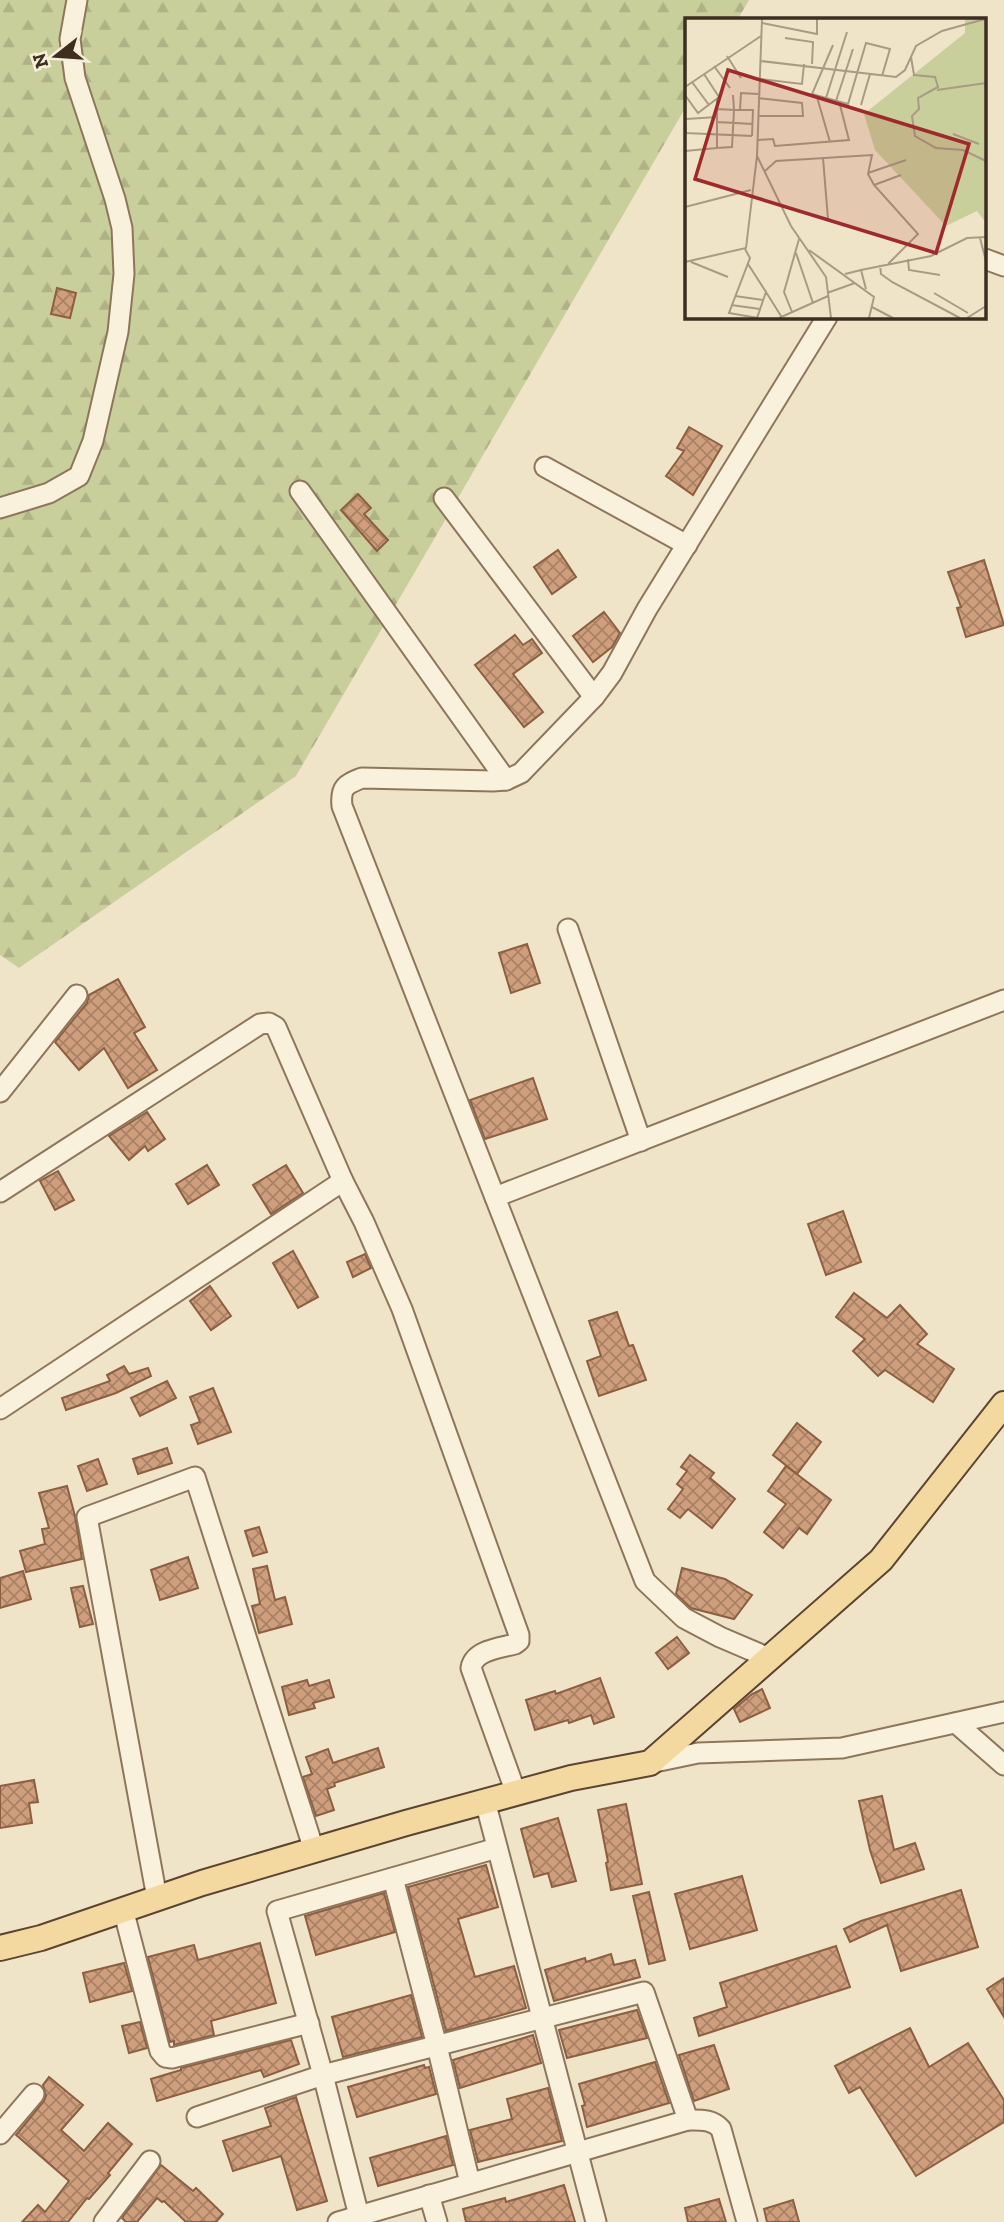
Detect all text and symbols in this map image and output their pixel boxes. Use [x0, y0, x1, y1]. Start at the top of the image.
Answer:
inset map [685, 18, 986, 318]
north arrow [21, 21, 91, 91]
text: N [27, 51, 53, 71]

